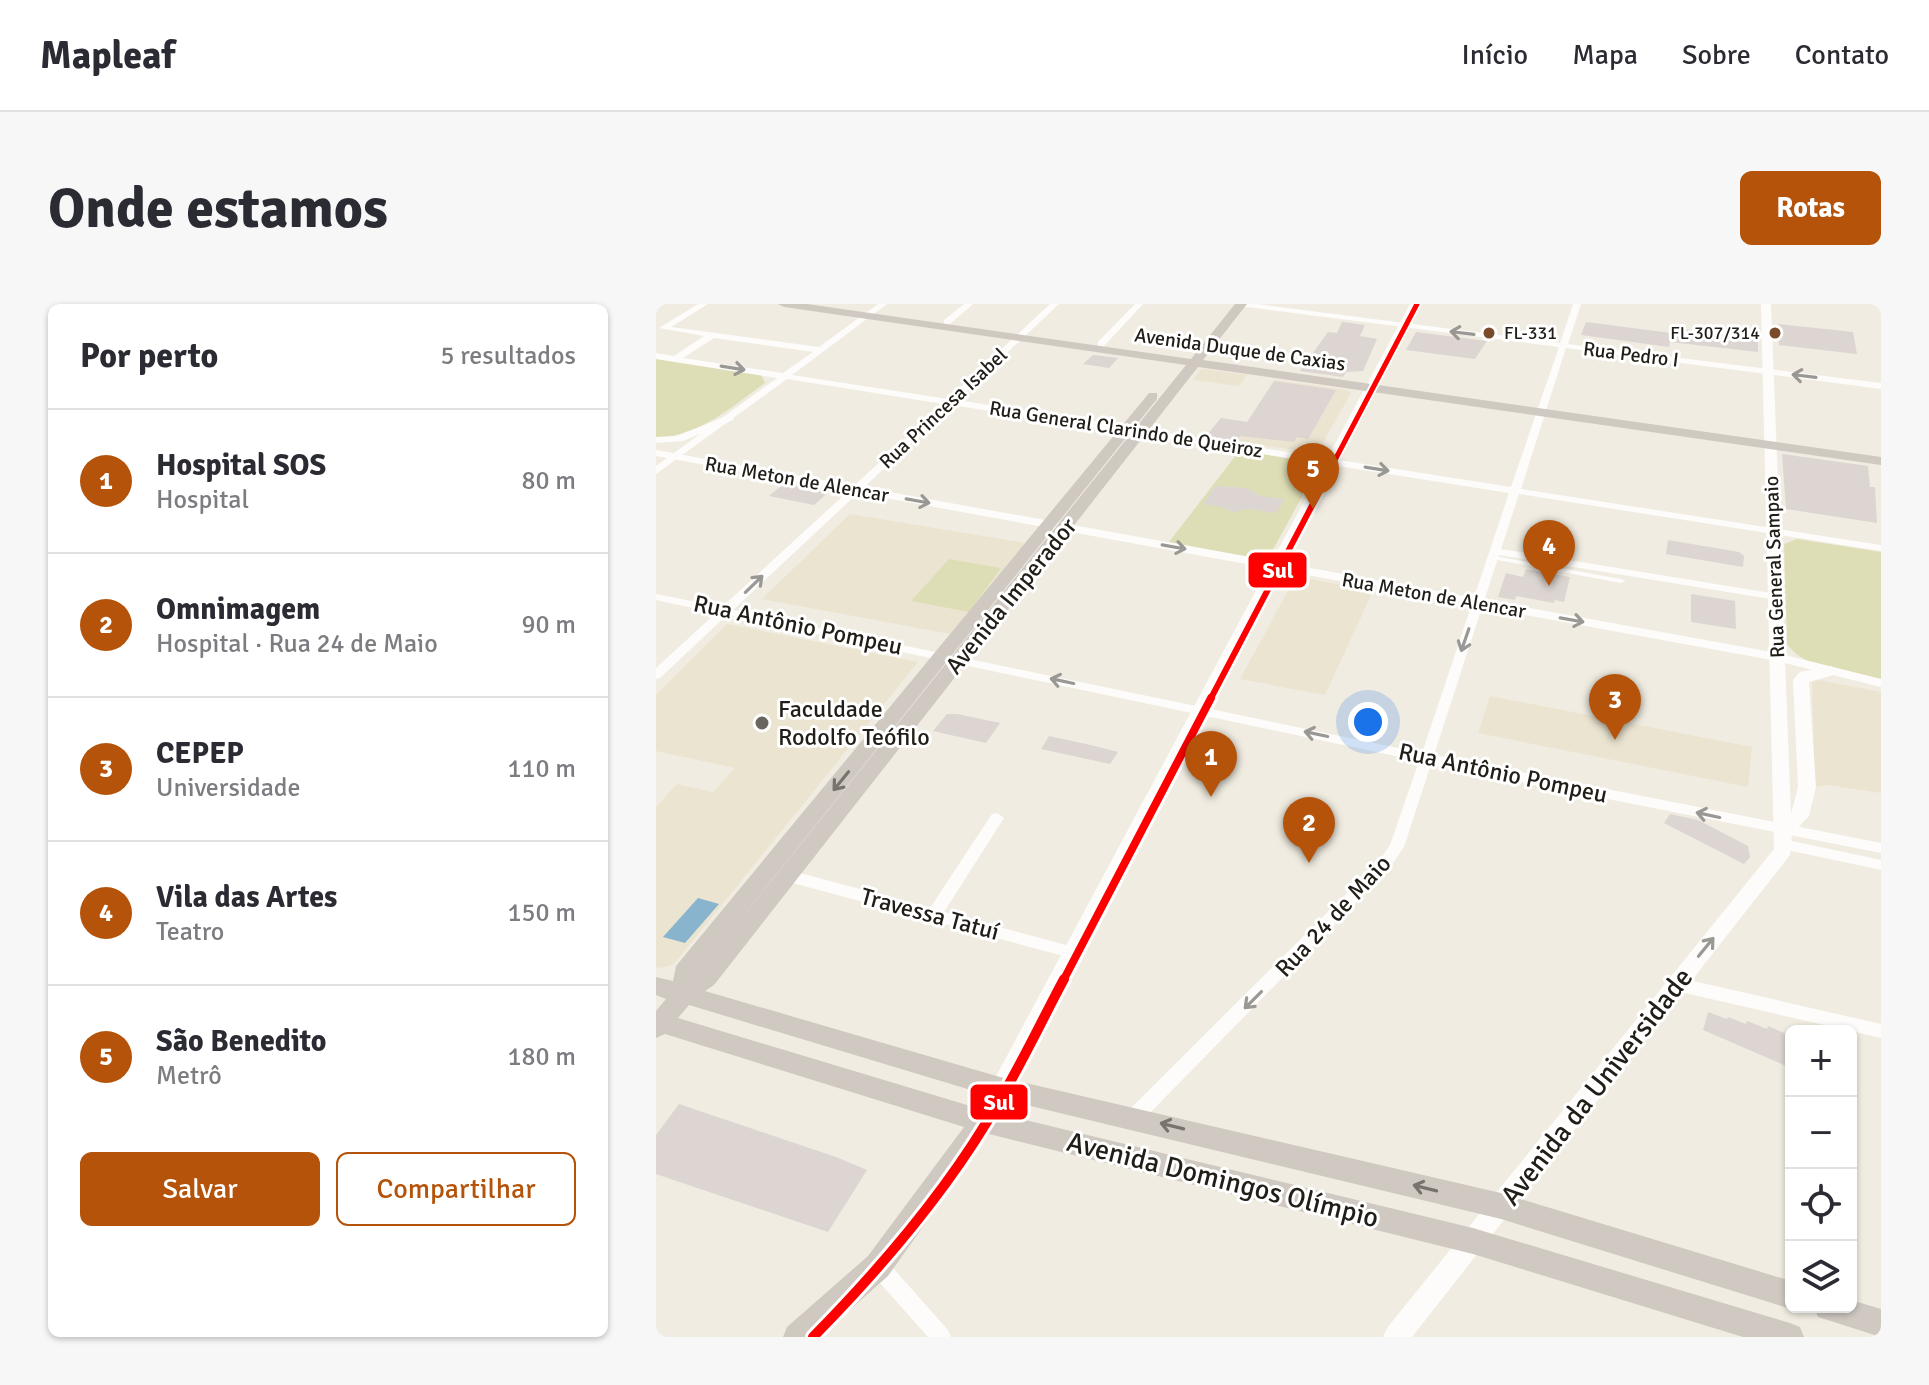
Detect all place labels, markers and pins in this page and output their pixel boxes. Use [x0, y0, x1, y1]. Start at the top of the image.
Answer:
place label: FL-331 [1504, 322, 1557, 344]
place label: FL-307/314 [1670, 322, 1760, 344]
marker: FL-331 [1481, 325, 1497, 341]
marker: FL-307/314 [1767, 325, 1783, 341]
pin: 5 [1287, 443, 1339, 509]
pin: 4 [1523, 520, 1575, 586]
pin: 3 [1589, 674, 1641, 740]
place label: Faculdade Rodolfo Teófilo [778, 694, 930, 752]
marker: Faculdade Rodolfo Teófilo [753, 714, 771, 732]
pin: 1 [1185, 731, 1237, 797]
pin: 2 [1283, 797, 1335, 863]

